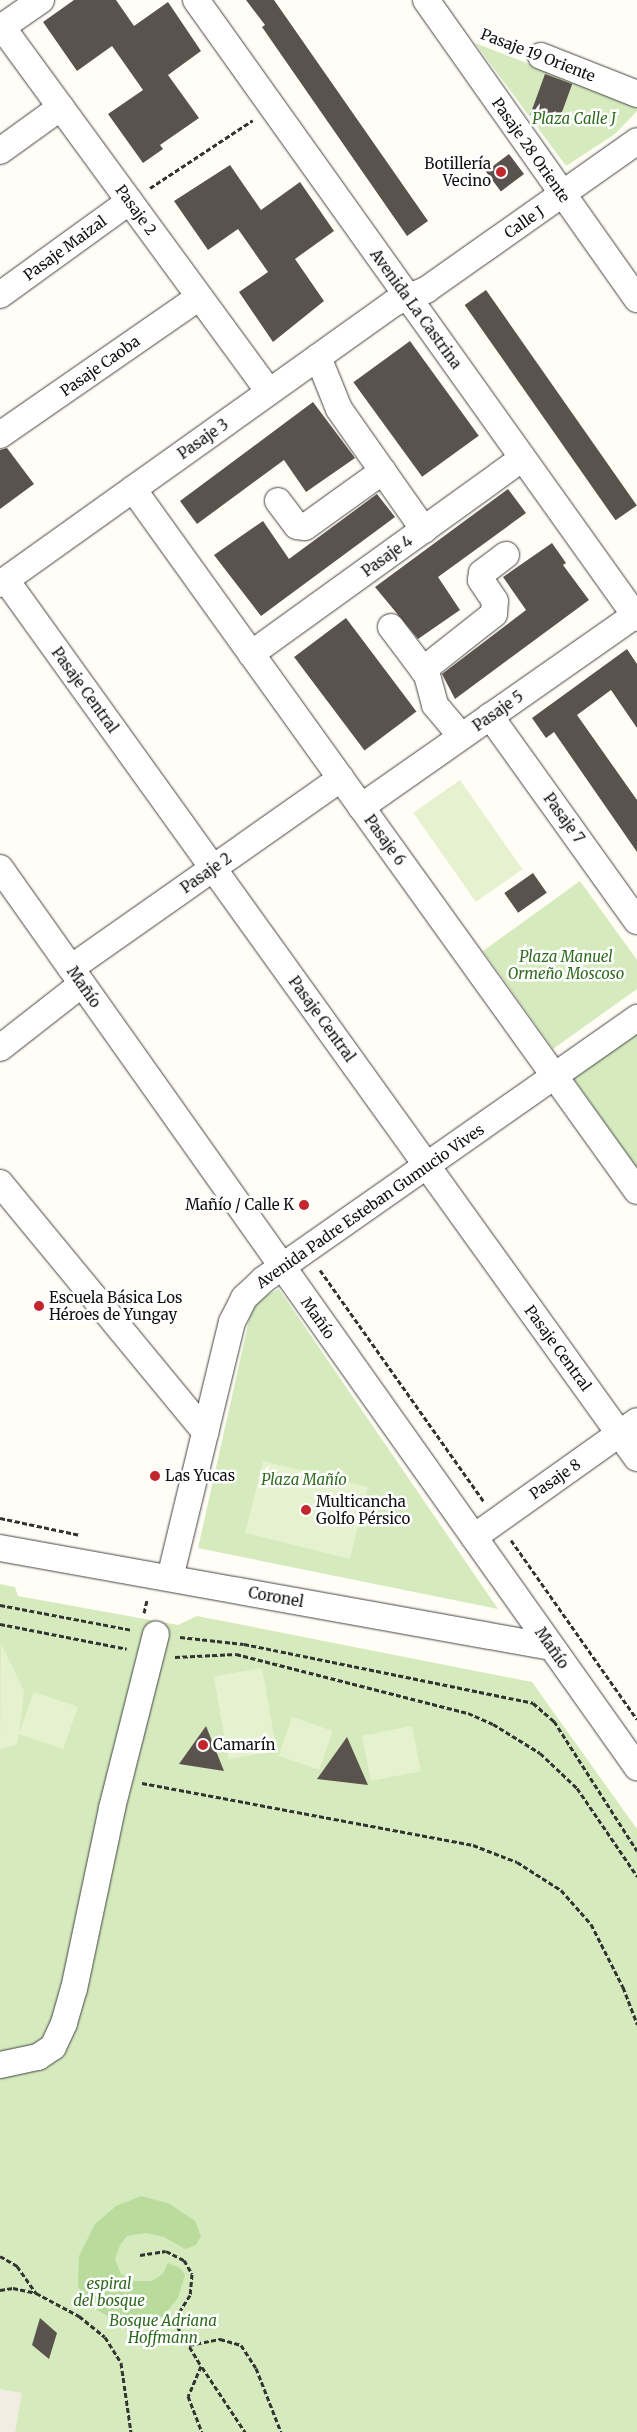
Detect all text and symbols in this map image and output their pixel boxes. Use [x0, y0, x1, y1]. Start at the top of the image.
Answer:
street label: Pasaje 19 Oriente [478, 25, 598, 85]
street label: Pasaje 28 Oriente [488, 94, 574, 206]
park label: Plaza Calle J [532, 110, 616, 128]
place label: Botillería Vecino [424, 154, 491, 189]
marker: Botillería Vecino [495, 166, 507, 178]
street label: Pasaje 2 [112, 181, 160, 239]
street label: Calle J [501, 202, 547, 242]
street label: Pasaje Maizal [20, 212, 110, 284]
street label: Avenida La Castrina [367, 246, 465, 372]
street label: Pasaje Caoba [57, 332, 143, 400]
street label: Pasaje 3 [174, 415, 232, 463]
street label: Pasaje 4 [358, 532, 416, 580]
street label: Pasaje Central [48, 644, 122, 736]
street label: Pasaje 5 [469, 687, 527, 735]
street label: Pasaje 7 [540, 789, 588, 847]
street label: Pasaje 6 [361, 811, 409, 869]
street label: Pasaje 2 [177, 849, 235, 897]
park label: Plaza Manuel Ormeño Moscoso [508, 947, 624, 982]
street label: Mañío [63, 963, 105, 1011]
street label: Pasaje Central [285, 973, 359, 1065]
street label: Avenida Padre Esteban Gumucio Vives [253, 1120, 487, 1292]
place label: Mañío / Calle K [185, 1196, 294, 1214]
marker: Mañío / Calle K [298, 1199, 310, 1211]
place label: Escuela Básica Los Héroes de Yungay [49, 1288, 182, 1323]
street label: Mañío [297, 1294, 339, 1342]
marker: Escuela Básica Los Héroes de Yungay [33, 1300, 45, 1312]
street label: Pasaje Central [521, 1302, 595, 1394]
street label: Pasaje 8 [526, 1455, 584, 1503]
place label: Las Yucas [165, 1467, 235, 1485]
marker: Las Yucas [149, 1470, 161, 1482]
park label: Plaza Mañío [261, 1471, 347, 1489]
place label: Multicancha Golfo Pérsico [316, 1492, 410, 1527]
marker: Multicancha Golfo Pérsico [300, 1504, 312, 1516]
street label: Coronel [247, 1583, 305, 1611]
street label: Mañío [531, 1624, 573, 1672]
place label: Camarín [213, 1736, 275, 1754]
marker: Camarín [197, 1739, 209, 1751]
park label: espiral del bosque [73, 2274, 145, 2309]
park label: Bosque Adriana Hoffmann [109, 2311, 217, 2346]

